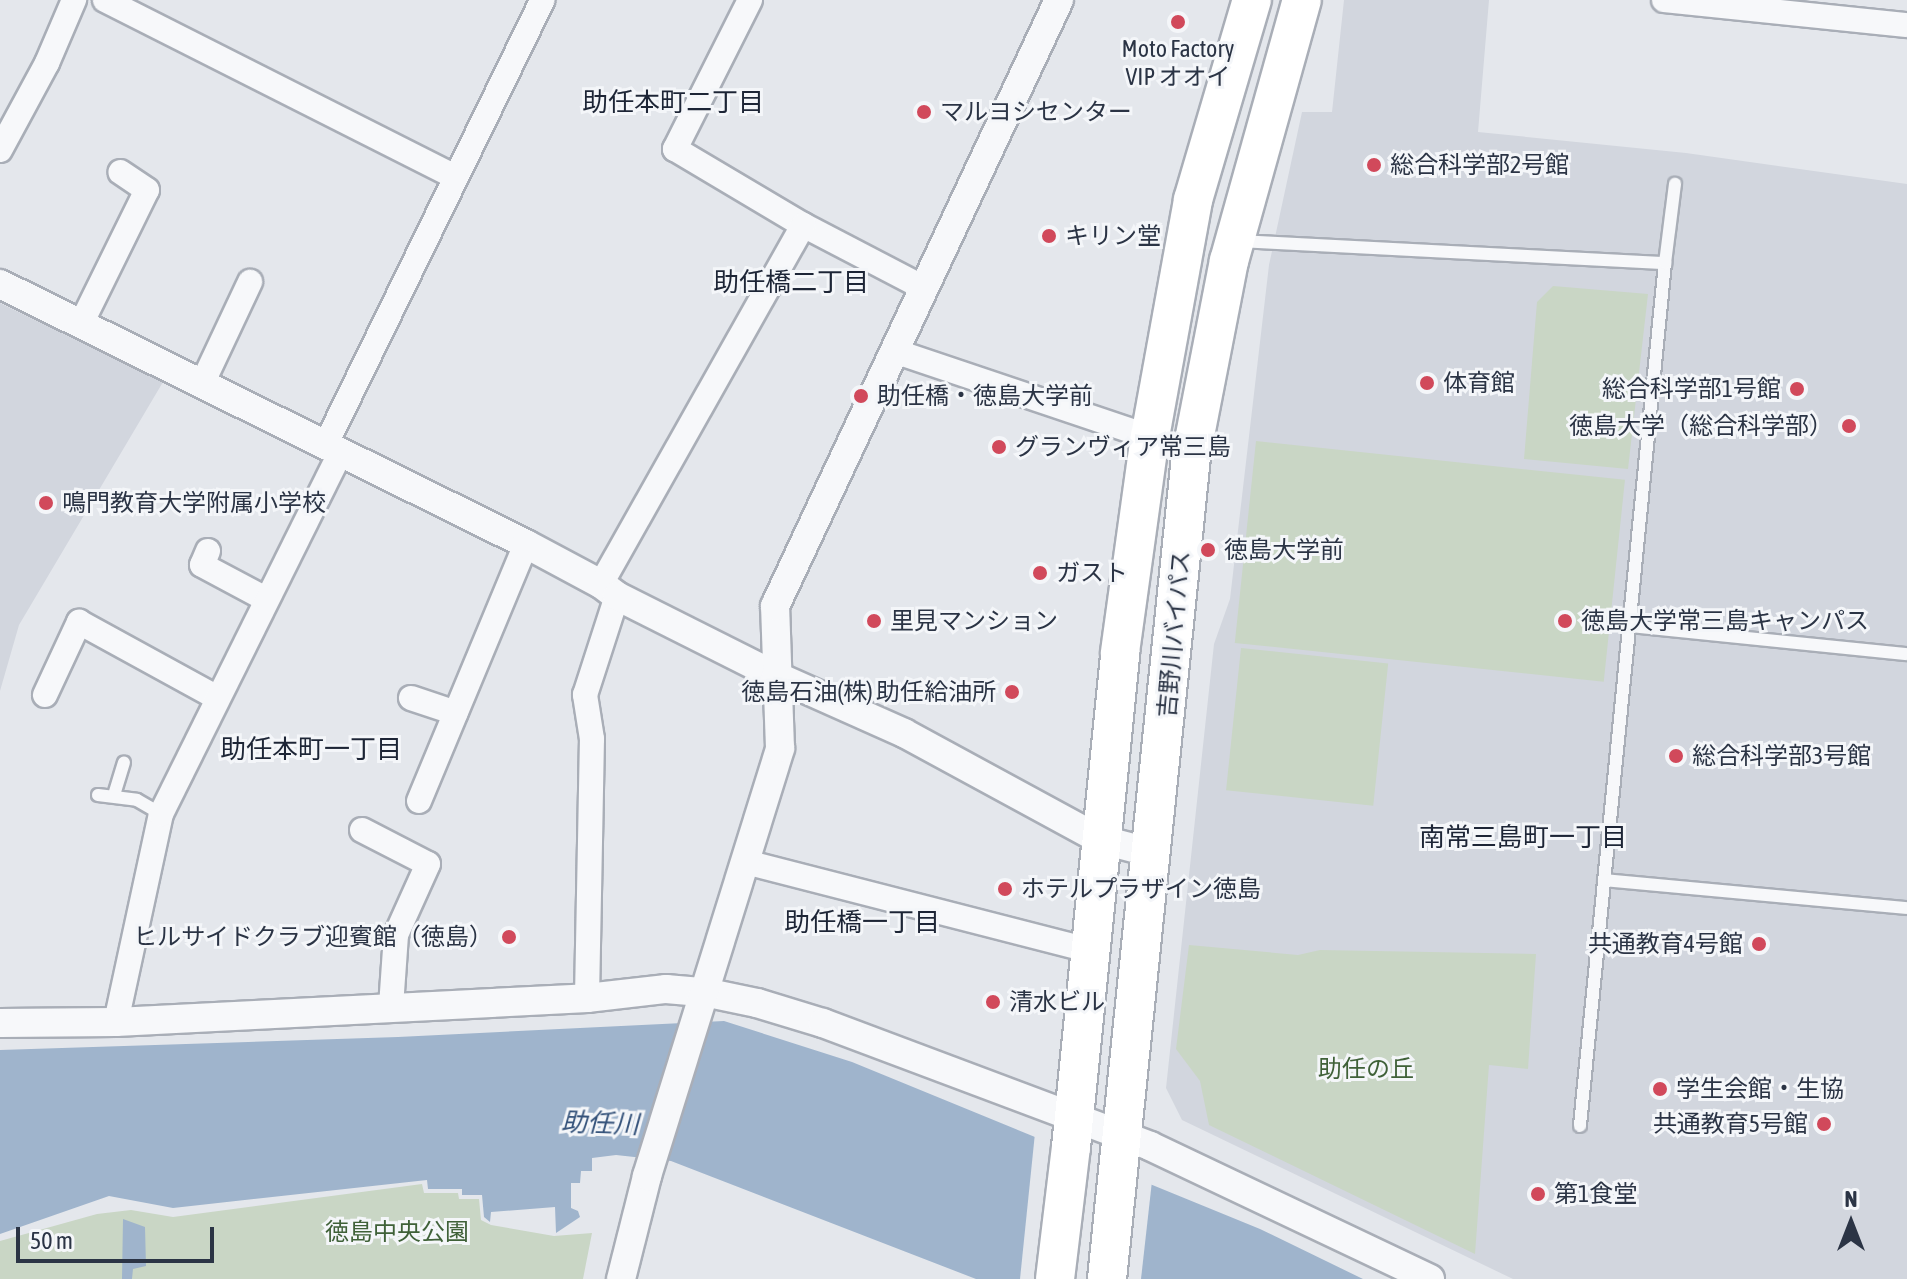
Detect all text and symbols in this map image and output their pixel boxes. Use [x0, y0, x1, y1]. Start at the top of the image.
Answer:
marker: Moto Factory VIP オオイ [1169, 13, 1187, 31]
place label: Moto Factory VIP オオイ [1122, 35, 1234, 91]
district label: 助任本町二丁目 [582, 87, 764, 119]
place label: マルヨシセンター [940, 98, 1132, 126]
marker: マルヨシセンター [915, 103, 933, 121]
place label: 総合科学部2号館 [1390, 151, 1569, 179]
marker: 総合科学部2号館 [1365, 156, 1383, 174]
place label: キリン堂 [1065, 222, 1161, 250]
marker: キリン堂 [1040, 227, 1058, 245]
district label: 助任橋二丁目 [713, 267, 869, 299]
place label: 体育館 [1443, 369, 1515, 397]
marker: 体育館 [1418, 374, 1436, 392]
place label: 総合科学部1号館 [1602, 375, 1781, 403]
marker: 総合科学部1号館 [1788, 380, 1806, 398]
place label: 助任橋・徳島大学前 [877, 382, 1093, 410]
marker: 助任橋・徳島大学前 [852, 387, 870, 405]
place label: 徳島大学（総合科学部） [1569, 412, 1833, 440]
marker: 徳島大学（総合科学部） [1840, 417, 1858, 435]
place label: グランヴィア常三島 [1015, 433, 1231, 461]
marker: グランヴィア常三島 [990, 438, 1008, 456]
place label: 鳴門教育大学附属小学校 [62, 489, 326, 517]
marker: 鳴門教育大学附属小学校 [37, 494, 55, 512]
place label: 徳島大学前 [1224, 536, 1344, 564]
marker: 徳島大学前 [1199, 541, 1217, 559]
street label: 吉野川バイパス [1152, 549, 1196, 719]
place label: ガスト [1056, 559, 1128, 587]
marker: ガスト [1031, 564, 1049, 582]
place label: 里見マンション [890, 607, 1058, 635]
place label: 徳島大学常三島キャンパス [1581, 607, 1869, 635]
marker: 里見マンション [865, 612, 883, 630]
marker: 徳島大学常三島キャンパス [1556, 612, 1574, 630]
place label: 徳島石油(株) 助任給油所 [741, 678, 996, 706]
marker: 徳島石油(株) 助任給油所 [1003, 683, 1021, 701]
district label: 助任本町一丁目 [220, 734, 402, 766]
place label: 総合科学部3号館 [1692, 742, 1871, 770]
marker: 総合科学部3号館 [1667, 747, 1685, 765]
district label: 南常三島町一丁目 [1419, 822, 1627, 854]
place label: ホテルプラザイン徳島 [1021, 875, 1261, 903]
marker: ホテルプラザイン徳島 [996, 880, 1014, 898]
district label: 助任橋一丁目 [784, 907, 940, 939]
place label: ヒルサイドクラブ迎賓館（徳島） [133, 923, 493, 951]
marker: ヒルサイドクラブ迎賓館（徳島） [500, 928, 518, 946]
place label: 共通教育4号館 [1588, 930, 1743, 958]
marker: 共通教育4号館 [1750, 935, 1768, 953]
place label: 清水ビル [1009, 988, 1105, 1016]
marker: 清水ビル [984, 993, 1002, 1011]
park label: 助任の丘 [1318, 1055, 1414, 1083]
place label: 学生会館・生協 [1676, 1075, 1844, 1103]
marker: 学生会館・生協 [1651, 1080, 1669, 1098]
water label: 助任川 [560, 1107, 640, 1141]
place label: 共通教育5号館 [1653, 1110, 1808, 1138]
marker: 共通教育5号館 [1815, 1115, 1833, 1133]
place label: 第1食堂 [1554, 1180, 1637, 1208]
north arrow [1811, 1183, 1891, 1263]
marker: 第1食堂 [1529, 1185, 1547, 1203]
text: N [1845, 1186, 1857, 1212]
scale bar [20, 1211, 218, 1261]
park label: 徳島中央公園 [325, 1218, 469, 1246]
text: 50 m [30, 1227, 73, 1254]

